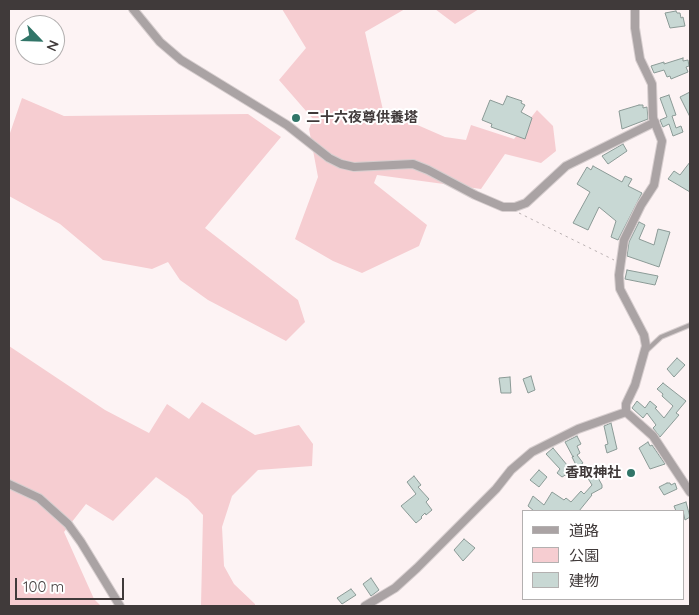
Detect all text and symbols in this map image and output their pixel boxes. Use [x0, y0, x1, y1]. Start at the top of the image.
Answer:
north arrow [15, 15, 65, 65]
text: N [42, 37, 63, 54]
place label: 二十六夜尊供養塔 [306, 110, 418, 126]
marker: 二十六夜尊供養塔 [290, 112, 302, 124]
place label: 香取神社 [565, 465, 621, 481]
marker: 香取神社 [625, 467, 637, 479]
legend [522, 510, 684, 600]
text: 道路 [569, 521, 599, 540]
text: 公園 [569, 546, 599, 565]
scale bar [18, 568, 126, 600]
text: 建物 [569, 571, 599, 590]
text: 100 m [23, 577, 64, 596]

